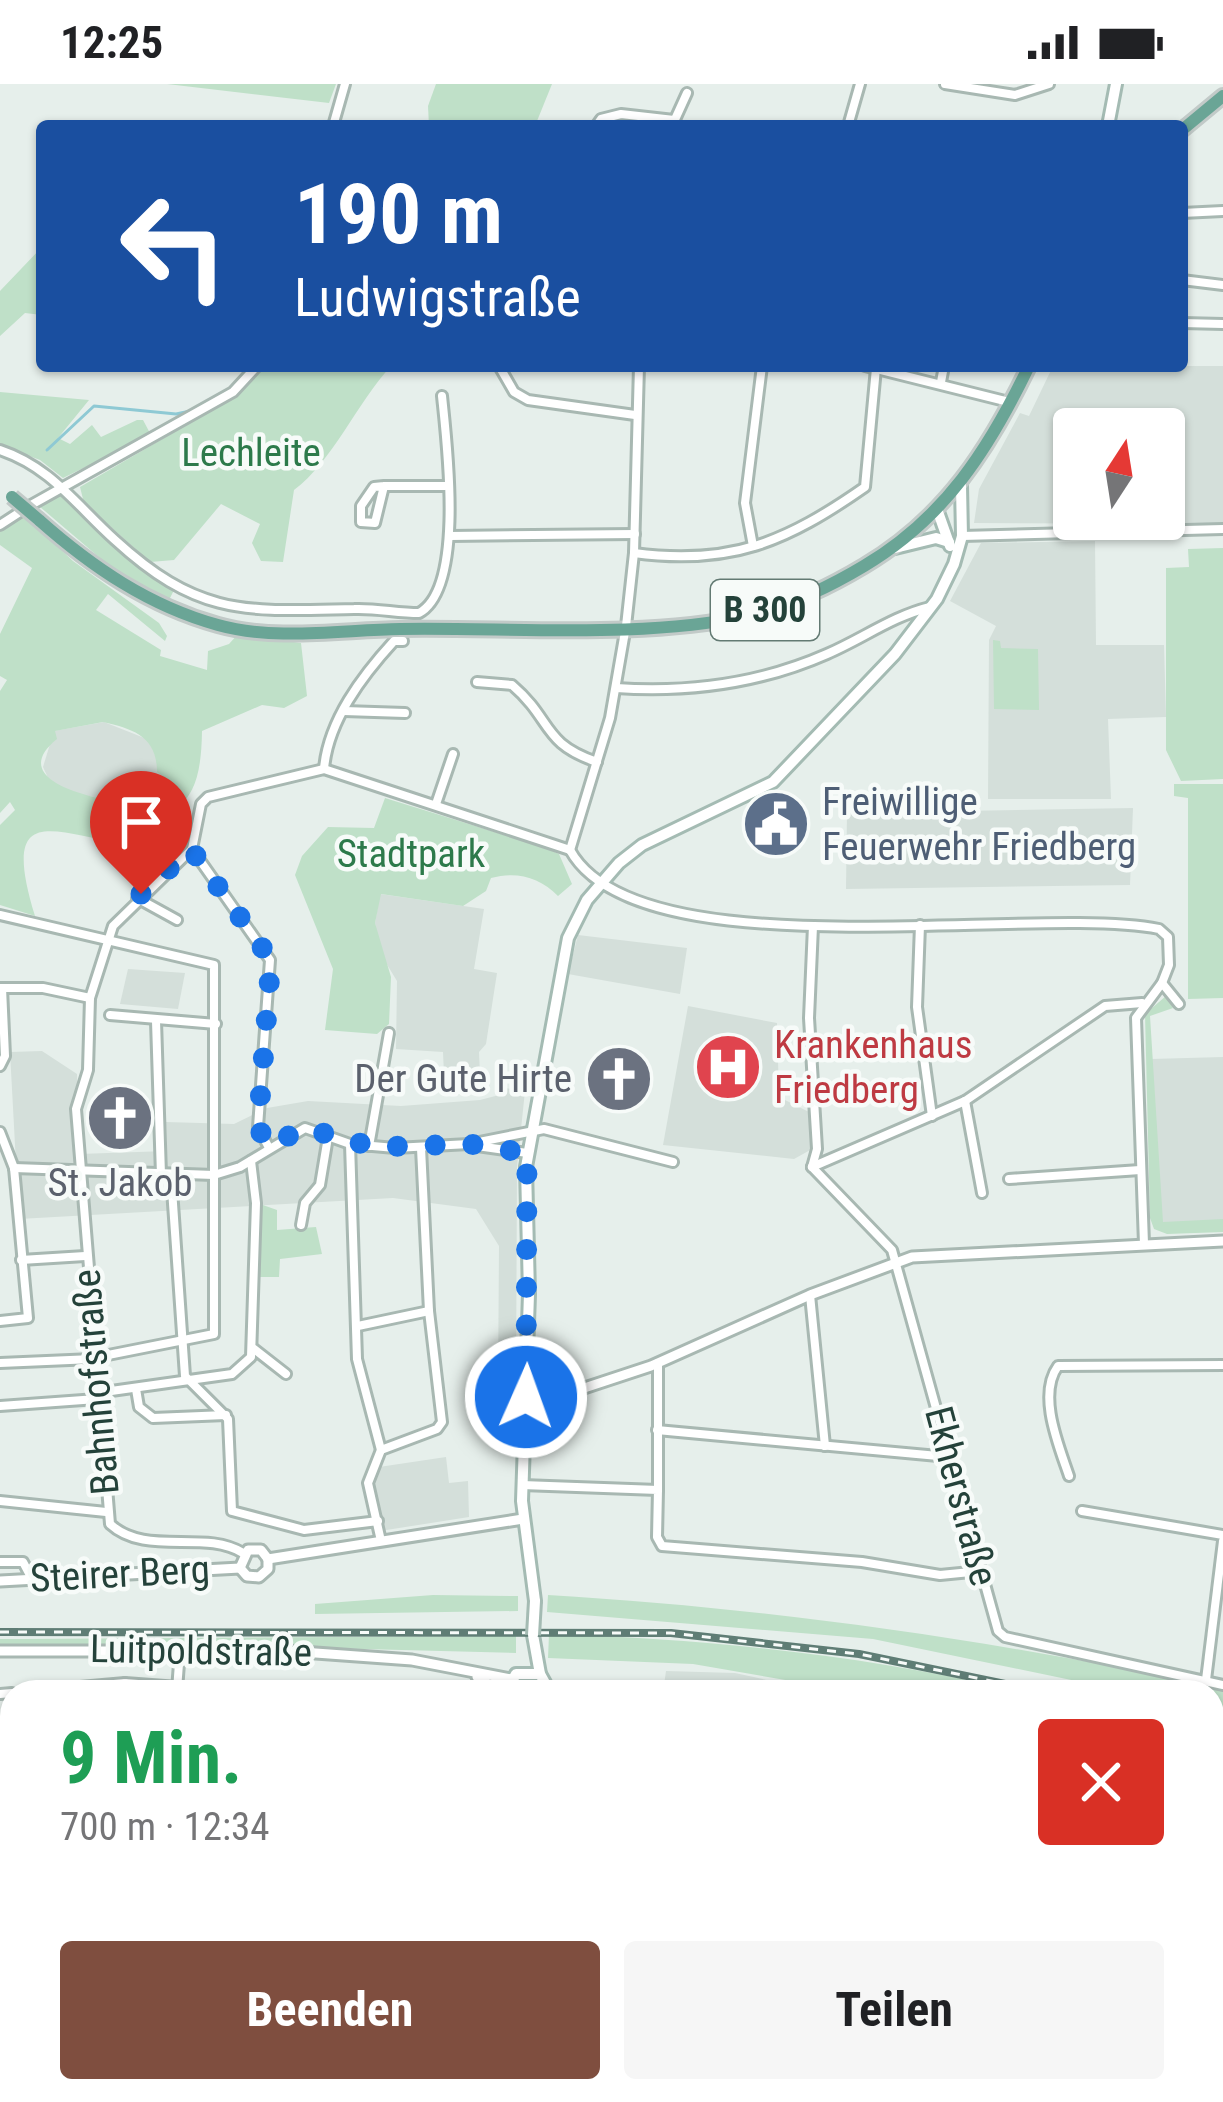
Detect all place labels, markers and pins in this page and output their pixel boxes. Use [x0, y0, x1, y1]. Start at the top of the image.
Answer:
pin [90, 771, 192, 894]
place label: Freiwillige Feuerwehr Friedberg [822, 779, 1136, 870]
public building icon: Freiwillige Feuerwehr Friedberg [741, 789, 811, 859]
place label: Krankenhaus Friedberg [774, 1022, 973, 1113]
hospital icon: Krankenhaus Friedberg [693, 1032, 763, 1102]
church icon: Der Gute Hirte [584, 1044, 654, 1114]
place label: Der Gute Hirte [354, 1056, 572, 1102]
church icon: St. Jakob [85, 1083, 155, 1153]
place label: St. Jakob [48, 1160, 192, 1206]

